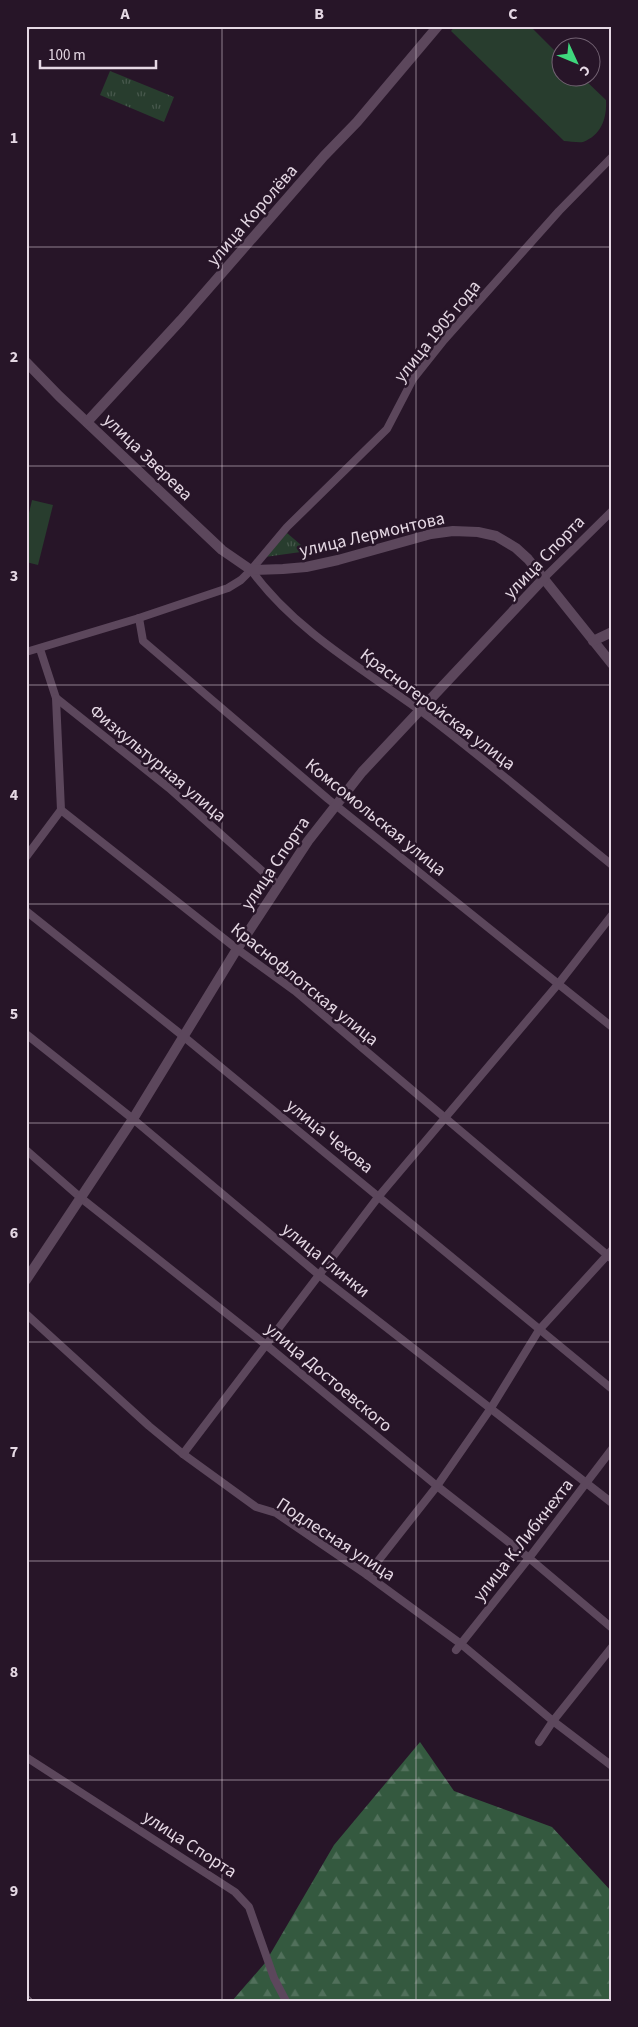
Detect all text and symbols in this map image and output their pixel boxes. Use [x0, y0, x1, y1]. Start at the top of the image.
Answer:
text: A [119, 3, 130, 25]
text: B [314, 3, 324, 25]
text: C [508, 3, 518, 25]
scale bar [40, 38, 156, 70]
north arrow [550, 38, 600, 88]
text: 100 m [48, 45, 86, 66]
text: С [575, 60, 595, 80]
text: 1 [10, 127, 18, 149]
street label: улица Королёва [201, 159, 304, 272]
street label: улица 1905 года [388, 275, 487, 388]
text: 2 [10, 346, 18, 368]
street label: улица Зверева [97, 408, 198, 507]
street label: улица Лермонтова [297, 506, 447, 563]
street label: улица Спорта [498, 510, 591, 605]
text: 3 [10, 565, 18, 587]
street label: Красногеройская улица [355, 643, 521, 776]
street label: Физкультурная улица [84, 699, 231, 828]
street label: Комсомольская улица [300, 753, 451, 882]
text: 4 [10, 784, 19, 806]
street label: улица Спорта [235, 812, 316, 915]
street label: Краснофлотская улица [225, 917, 384, 1052]
text: 5 [10, 1003, 18, 1025]
street label: улица Чехова [281, 1093, 379, 1179]
street label: улица Глинки [276, 1217, 375, 1304]
text: 6 [10, 1222, 18, 1244]
street label: улица Достоевского [260, 1317, 398, 1438]
text: 7 [10, 1441, 18, 1463]
street label: улица К.Либкнехта [467, 1473, 579, 1607]
street label: Подлесная улица [271, 1492, 400, 1587]
text: 8 [10, 1661, 18, 1683]
street label: улица Спорта [138, 1805, 242, 1884]
text: 9 [10, 1880, 18, 1902]

